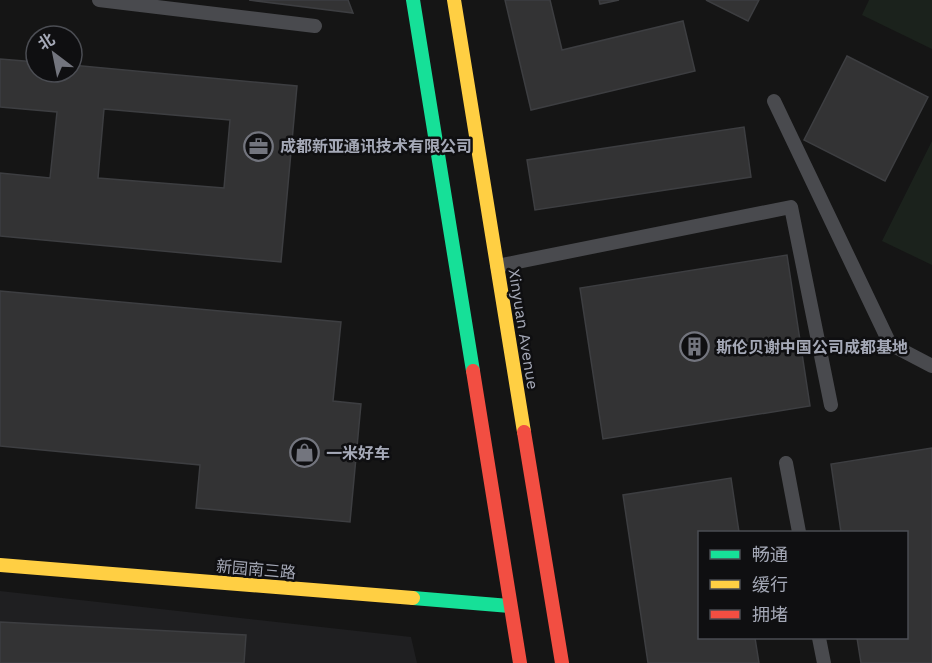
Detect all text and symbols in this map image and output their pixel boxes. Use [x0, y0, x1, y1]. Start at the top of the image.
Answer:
north arrow [24, 24, 84, 84]
text: 北 [34, 29, 58, 54]
office icon: 成都新亚通讯技术有限公司 [243, 130, 275, 162]
place label: 成都新亚通讯技术有限公司 [280, 137, 472, 156]
street label: Xinyuan Avenue [505, 267, 542, 391]
building icon: 斯伦贝谢中国公司成都基地 [679, 331, 711, 363]
place label: 斯伦贝谢中国公司成都基地 [716, 338, 908, 357]
shop icon: 一米好车 [289, 437, 321, 469]
place label: 一米好车 [326, 444, 390, 463]
legend [698, 531, 908, 639]
text: 畅通 [752, 544, 788, 565]
street label: 新园南三路 [215, 557, 297, 582]
text: 缓行 [752, 574, 788, 595]
text: 拥堵 [752, 604, 788, 625]

